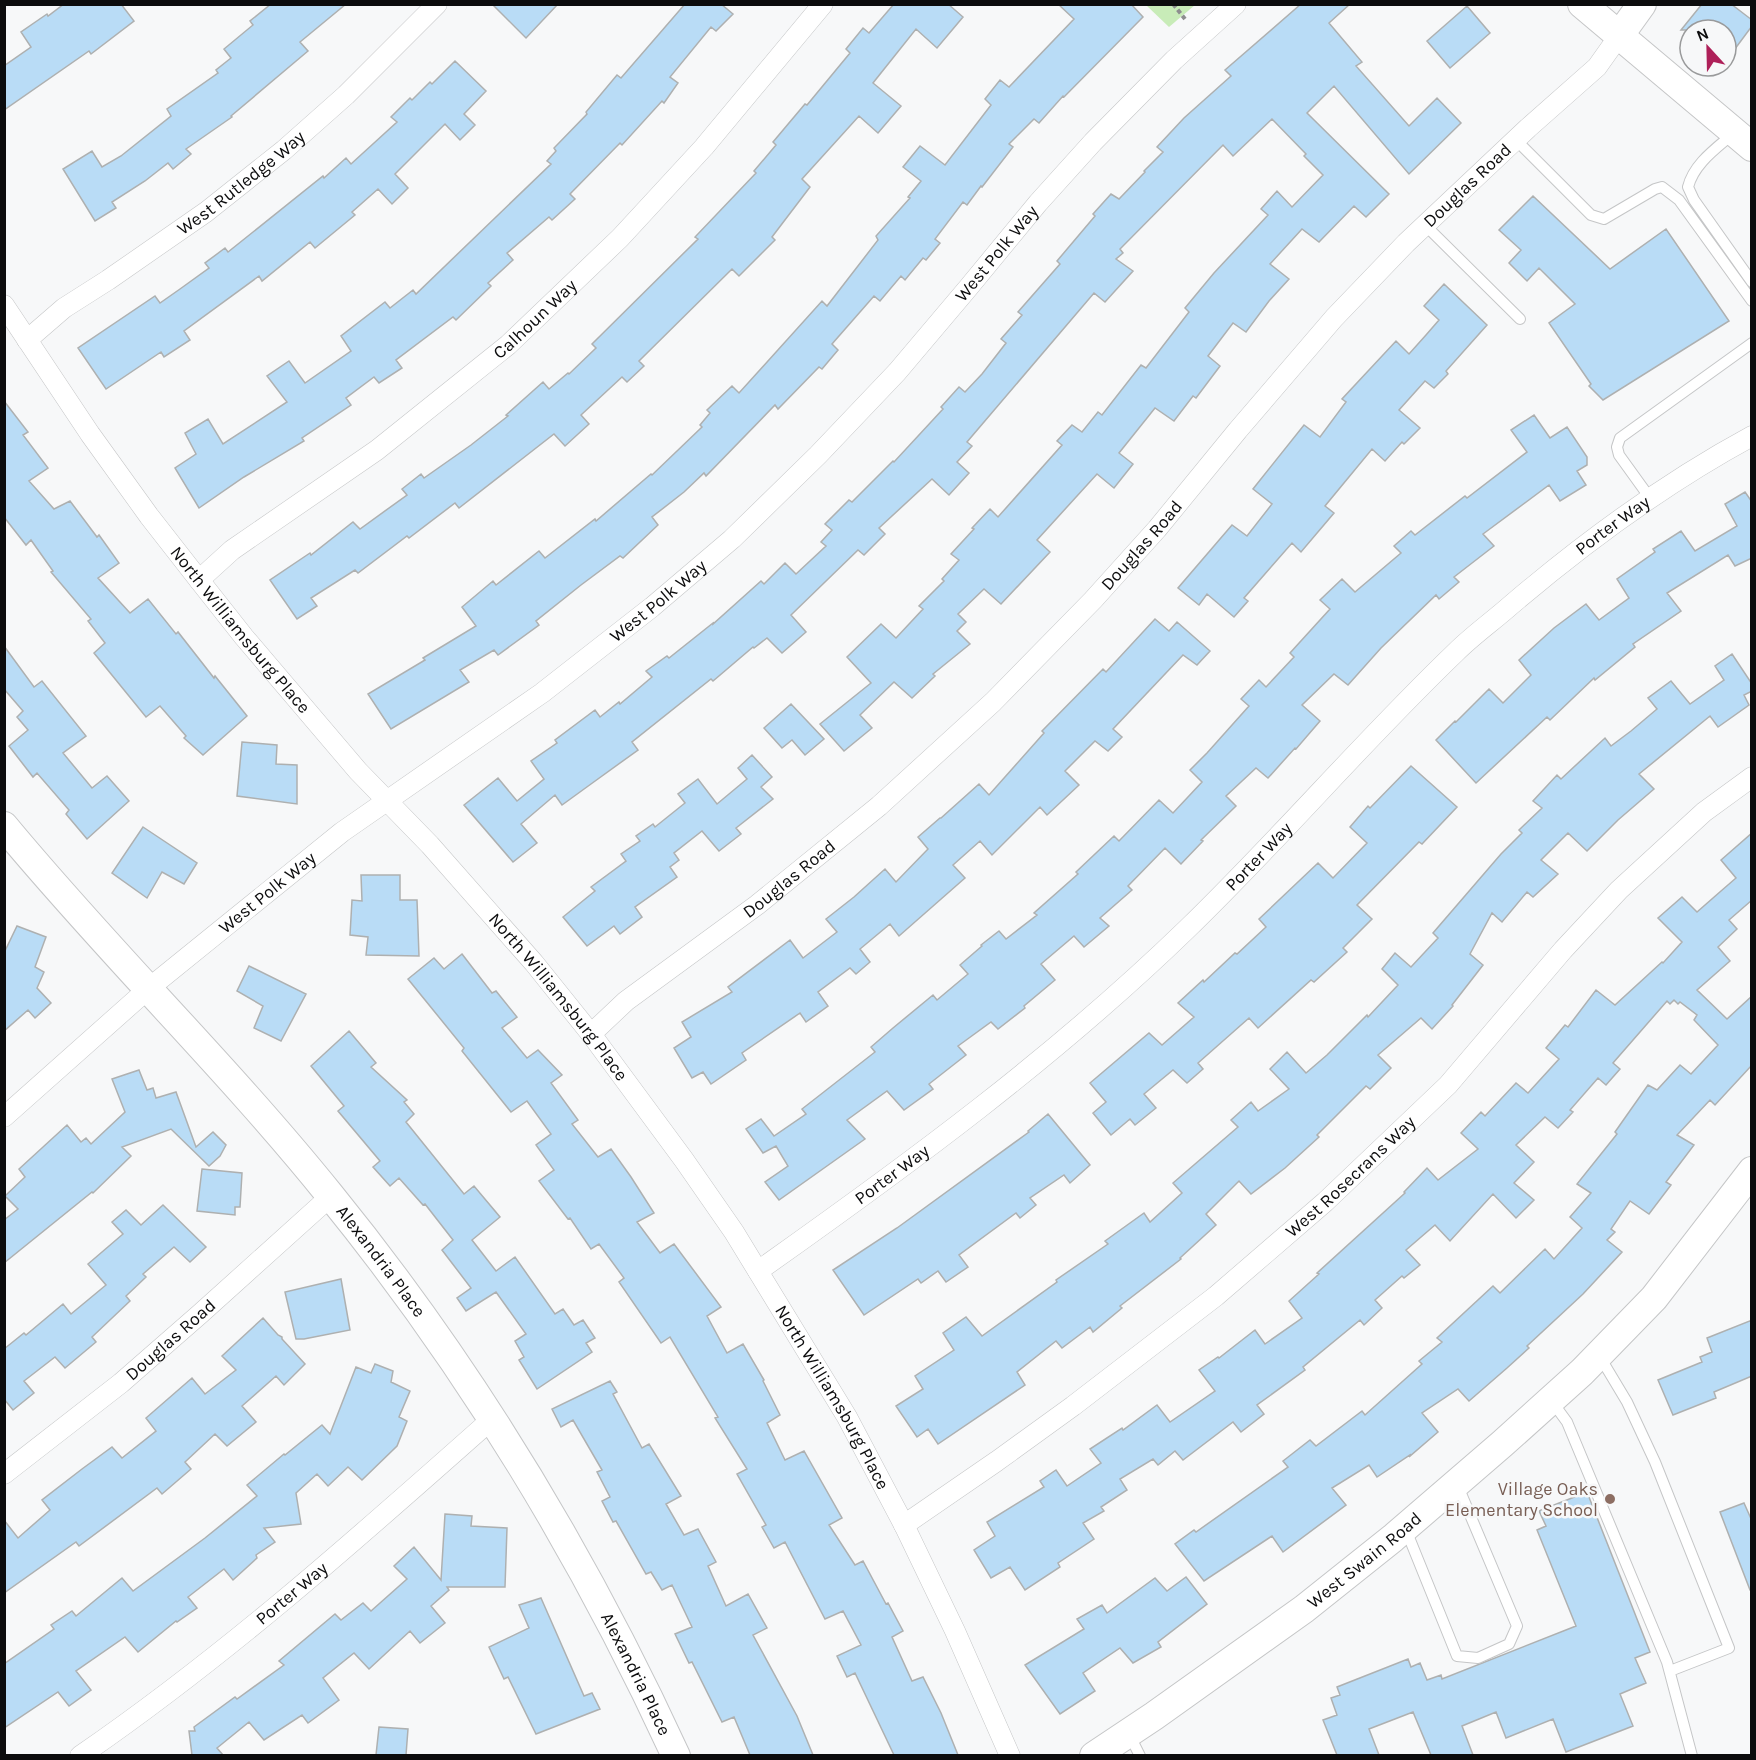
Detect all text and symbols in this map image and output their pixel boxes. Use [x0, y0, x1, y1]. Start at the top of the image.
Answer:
north arrow [1678, 18, 1738, 78]
text: N [1694, 24, 1711, 46]
street label: West Rutledge Way [173, 125, 310, 240]
street label: Douglas Road [1419, 138, 1516, 232]
street label: West Polk Way [950, 200, 1043, 306]
street label: Calhoun Way [489, 274, 582, 364]
street label: Porter Way [1571, 490, 1655, 560]
street label: Douglas Road [1096, 496, 1187, 595]
street label: North Williamsburg Place [166, 542, 315, 718]
street label: West Polk Way [605, 554, 711, 647]
street label: Porter Way [1221, 817, 1297, 896]
street label: Douglas Road [738, 835, 840, 923]
street label: West Polk Way [214, 846, 321, 938]
street label: North Williamsburg Place [484, 908, 633, 1085]
street label: West Rosecrans Way [1281, 1111, 1420, 1242]
street label: Porter Way [850, 1139, 934, 1209]
street label: Alexandria Place [332, 1201, 430, 1321]
street label: Douglas Road [121, 1294, 220, 1385]
street label: North Williamsburg Place [770, 1301, 894, 1493]
place label: Village Oaks Elementary School [1445, 1478, 1598, 1521]
marker: Village Oaks Elementary School [1603, 1492, 1617, 1506]
street label: West Swain Road [1303, 1507, 1426, 1613]
street label: Porter Way [251, 1557, 333, 1630]
street label: Alexandria Place [596, 1609, 676, 1739]

